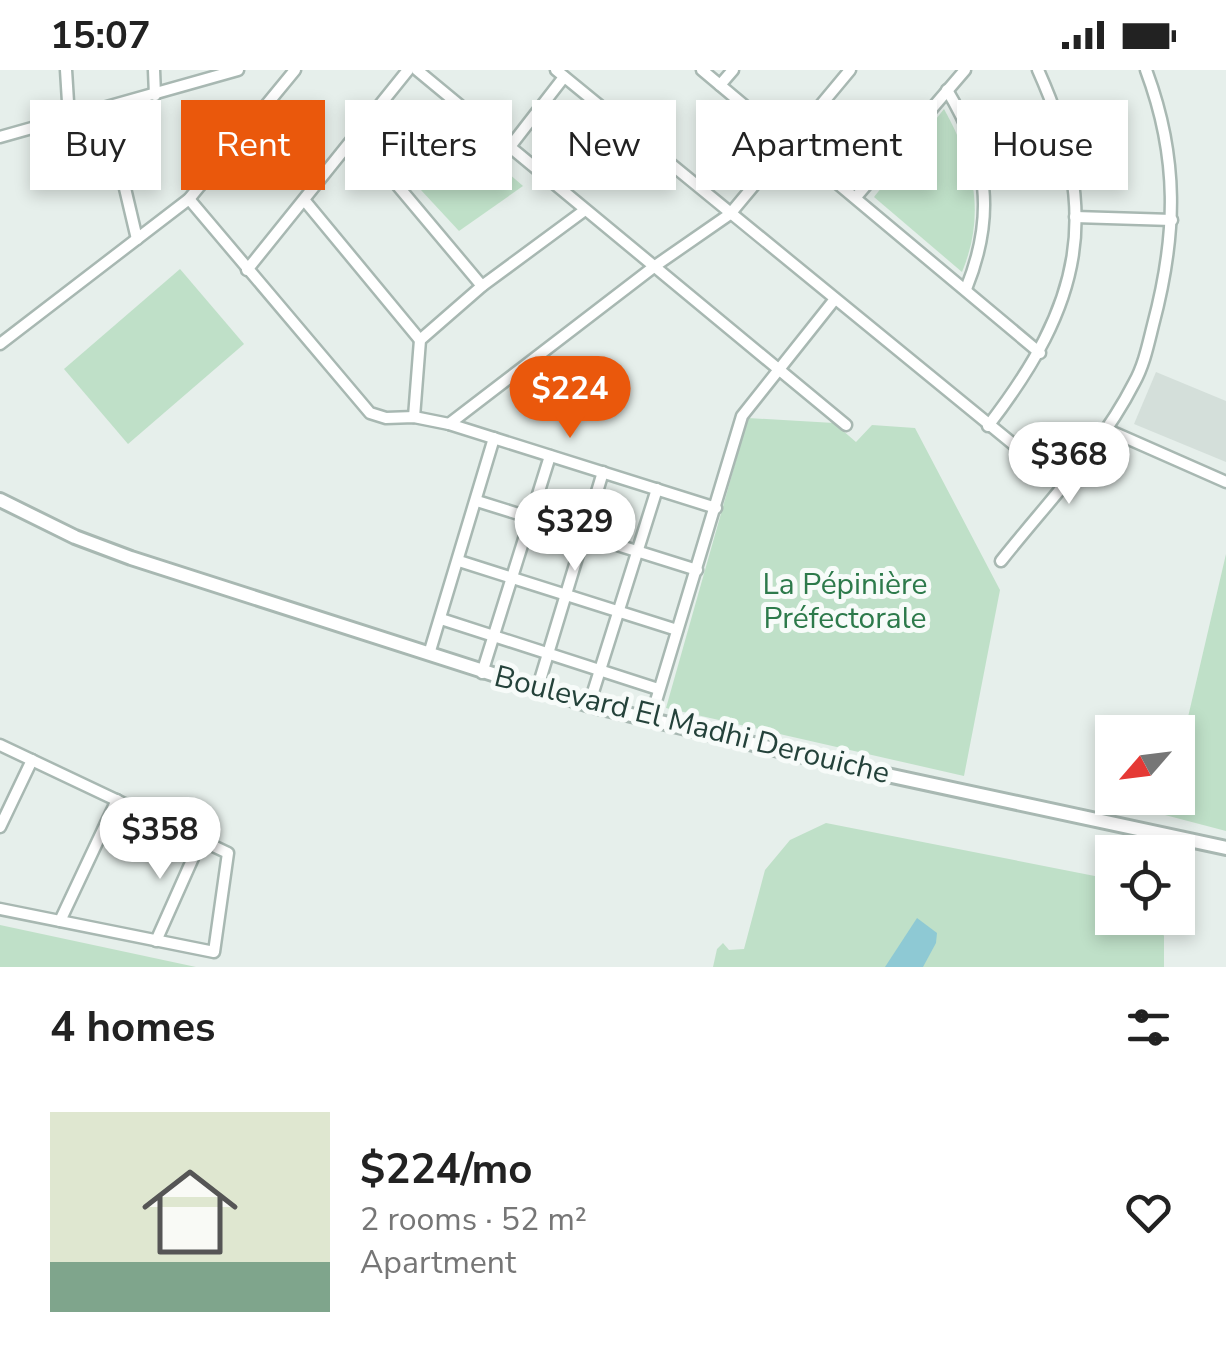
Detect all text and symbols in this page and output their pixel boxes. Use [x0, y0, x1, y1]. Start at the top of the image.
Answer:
text: 15:07 [50, 10, 151, 61]
chip: Buy [30, 100, 161, 190]
chip: Rent [181, 100, 325, 190]
chip: Filters [345, 100, 512, 190]
chip: New [532, 100, 676, 190]
chip: Apartment [696, 100, 937, 190]
chip: House [957, 100, 1128, 190]
pin: $224 [511, 356, 629, 441]
text: $224 [532, 367, 608, 410]
pin: $368 [1010, 422, 1128, 507]
text: $368 [1031, 433, 1107, 476]
pin: $329 [516, 489, 634, 574]
text: $329 [537, 500, 613, 543]
park label: La Pépinière Préfectorale [762, 564, 928, 639]
street label: Boulevard El Madhi Derouiche [490, 656, 894, 794]
north arrow [1095, 715, 1195, 815]
map controls [1095, 715, 1195, 935]
pin: $358 [101, 797, 219, 882]
text: $358 [122, 808, 198, 851]
button: locate [1095, 835, 1195, 935]
text: 4 homes [50, 999, 215, 1056]
icon: filters [1121, 1000, 1176, 1055]
text: $224/mo [360, 1141, 532, 1198]
icon: home [130, 1152, 250, 1272]
icon: heart [1121, 1185, 1176, 1240]
text: 2 rooms · 52 m² [360, 1198, 587, 1241]
text: Apartment [360, 1241, 516, 1284]

